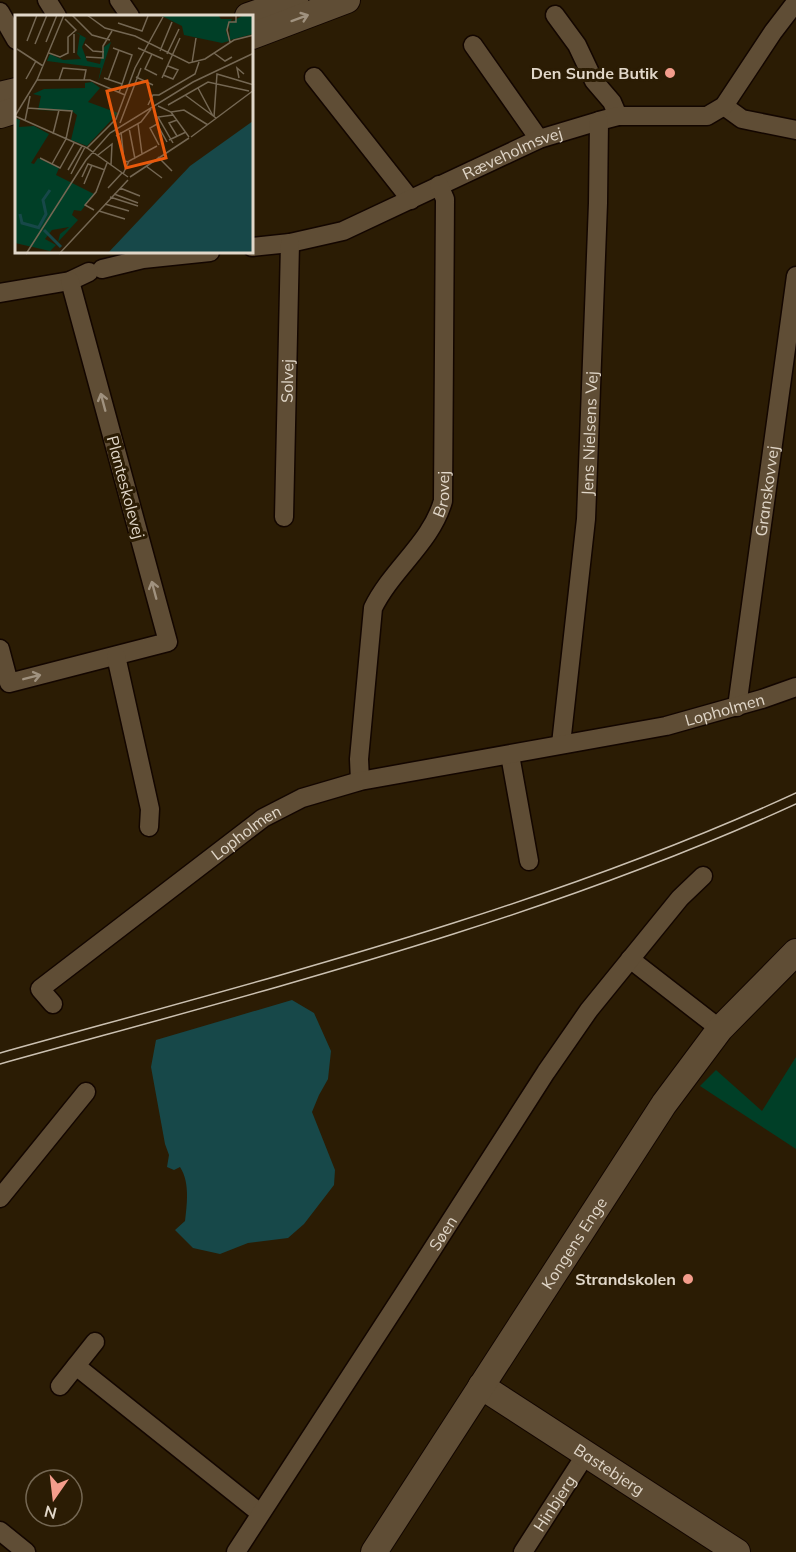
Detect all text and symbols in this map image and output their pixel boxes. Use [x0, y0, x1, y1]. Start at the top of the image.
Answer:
one-way arrow [290, 12, 308, 23]
inset map [15, 15, 254, 254]
place label: Den Sunde Butik [531, 63, 659, 83]
marker: Den Sunde Butik [663, 66, 677, 80]
street label: Ræveholmsvej [459, 123, 564, 184]
street label: Solvej [276, 359, 297, 403]
street label: Jens Nielsens Vej [577, 371, 602, 496]
one-way arrow [97, 393, 108, 412]
street label: Planteskolevej [103, 433, 149, 541]
street label: Granskovvej [750, 445, 783, 537]
street label: Brovej [428, 471, 453, 520]
one-way arrow [148, 581, 159, 600]
one-way arrow [22, 671, 41, 683]
street label: Lopholmen [683, 689, 767, 730]
street label: Lopholmen [207, 800, 285, 864]
street label: Kongens Enge [537, 1193, 611, 1293]
street label: Søen [424, 1212, 461, 1254]
place label: Strandskolen [575, 1269, 676, 1289]
marker: Strandskolen [681, 1272, 695, 1286]
street label: Bastebjerg [570, 1439, 648, 1499]
north arrow [24, 1468, 84, 1528]
street label: Hinbjerg [529, 1471, 580, 1535]
text: N [42, 1501, 59, 1524]

